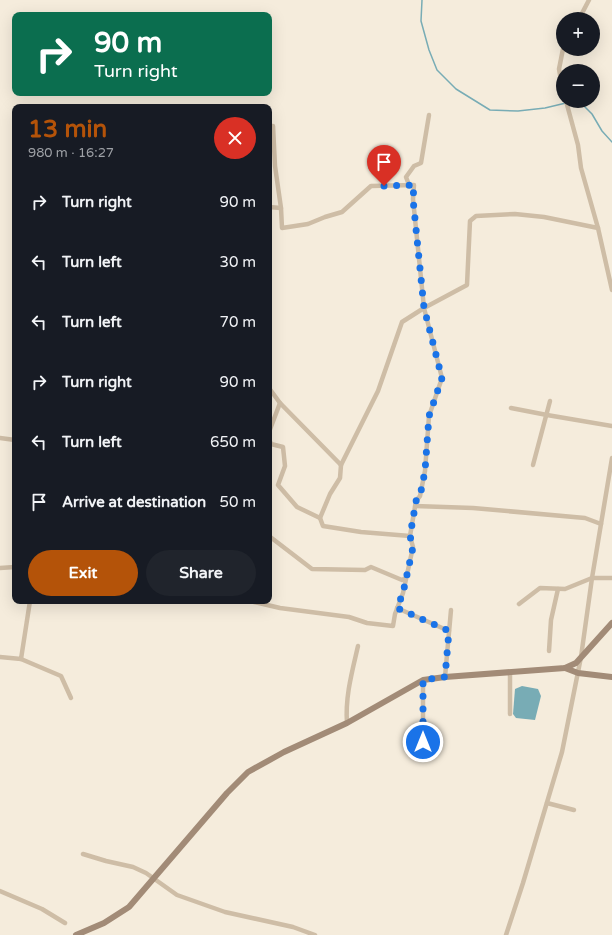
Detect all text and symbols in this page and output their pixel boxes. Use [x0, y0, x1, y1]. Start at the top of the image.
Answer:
map controls [556, 12, 600, 108]
button: + [556, 12, 600, 56]
text: 90 m [94, 26, 162, 60]
icon: right [28, 28, 80, 80]
text: Turn right [94, 60, 178, 82]
button: − [556, 64, 600, 108]
text: 13 min [28, 115, 107, 144]
button: close [214, 117, 256, 159]
text: 980 m · 16:27 [28, 145, 114, 161]
pin [367, 145, 401, 186]
icon: arrive [373, 151, 395, 173]
icon: right [28, 191, 50, 213]
text: Turn right [62, 193, 132, 211]
text: 90 m [219, 193, 256, 211]
icon: left [28, 251, 50, 273]
text: Turn left [62, 253, 122, 271]
text: 30 m [219, 253, 256, 271]
icon: left [28, 311, 50, 333]
text: Turn left [62, 313, 122, 331]
text: 70 m [219, 313, 256, 331]
icon: right [28, 371, 50, 393]
text: Turn right [62, 373, 132, 391]
text: 90 m [219, 373, 256, 391]
icon: left [28, 431, 50, 453]
text: Turn left [62, 433, 122, 451]
text: 650 m [210, 433, 256, 451]
icon: arrive [28, 491, 50, 513]
text: Arrive at destination [62, 493, 206, 511]
text: 50 m [219, 493, 256, 511]
button: Exit [28, 550, 138, 596]
button: Share [146, 550, 256, 596]
position arrow [402, 721, 444, 763]

